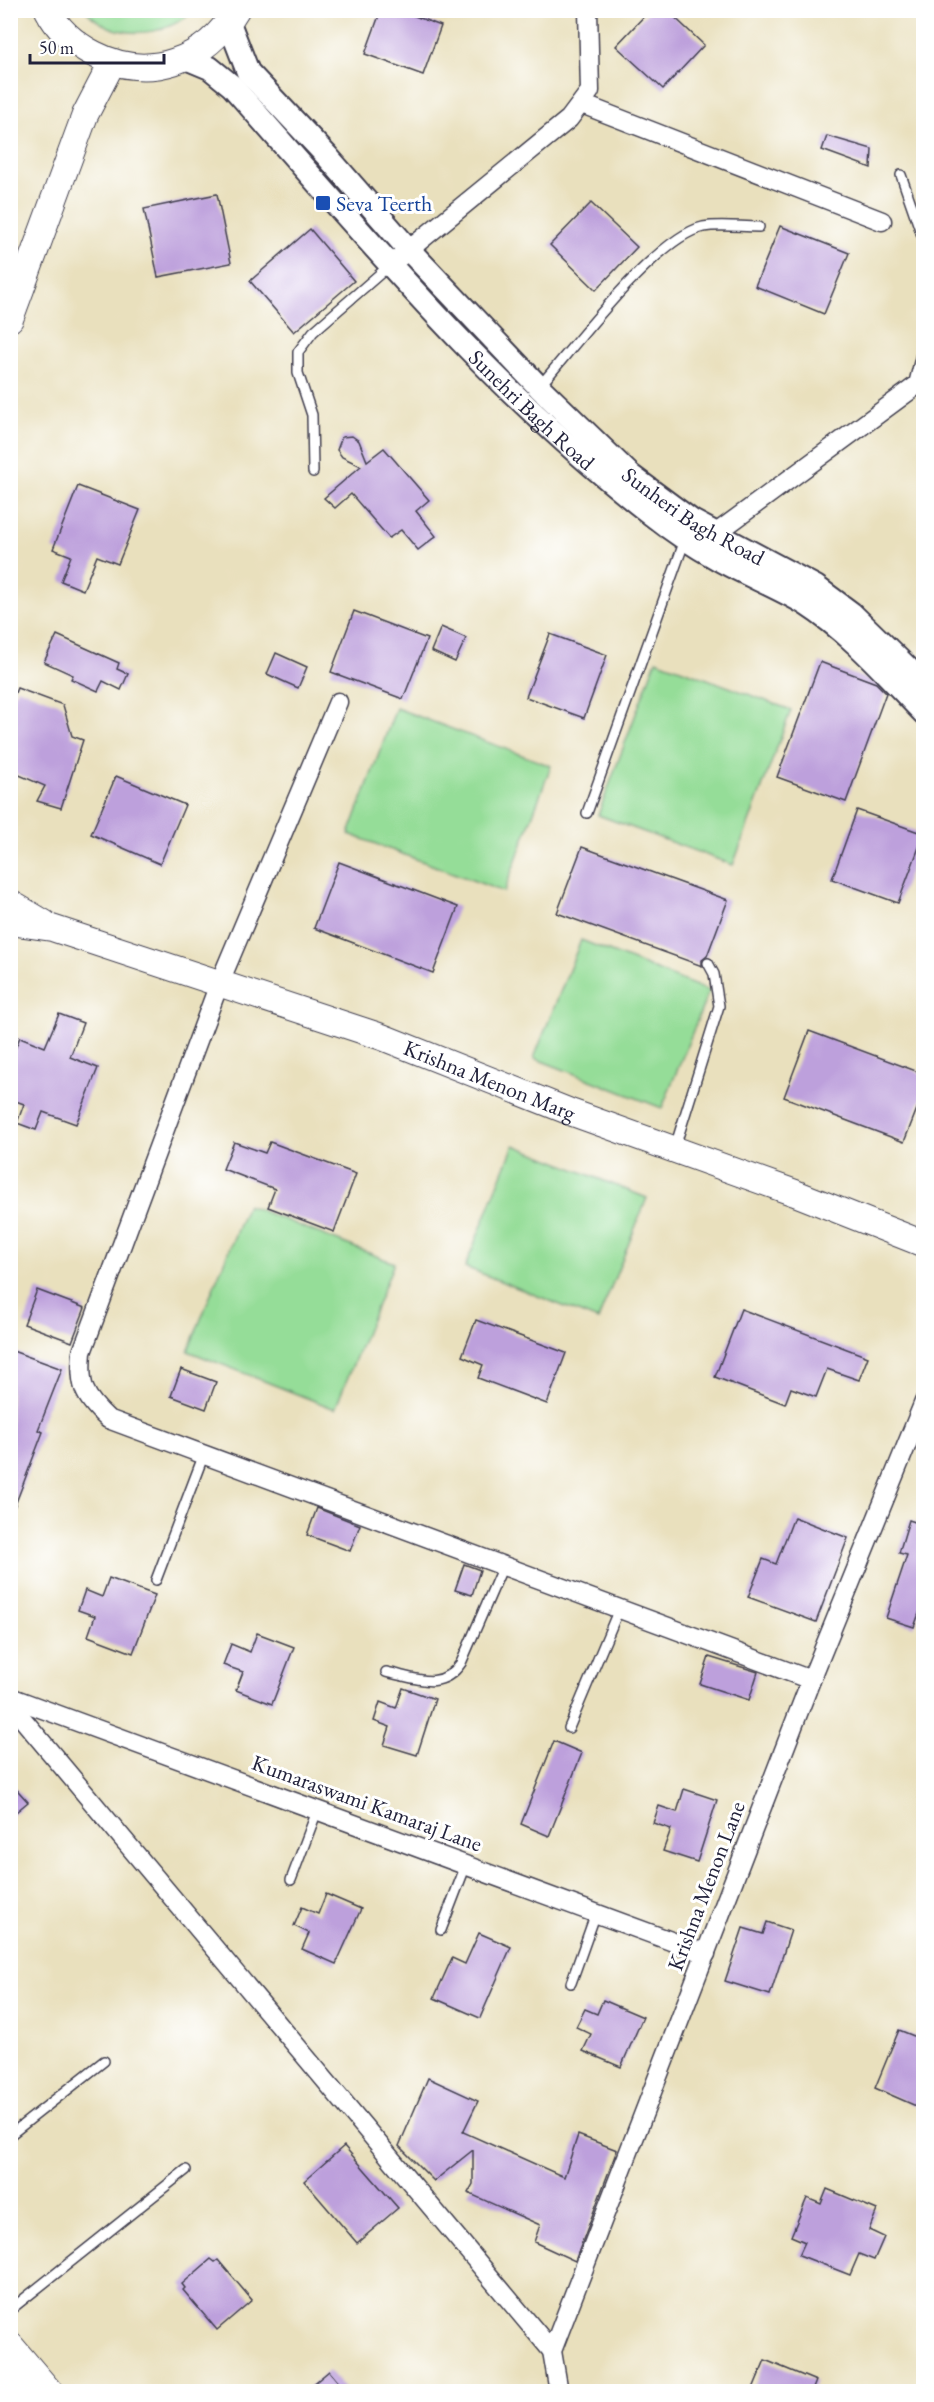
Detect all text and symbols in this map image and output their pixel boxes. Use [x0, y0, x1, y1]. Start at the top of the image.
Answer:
scale bar [30, 27, 164, 65]
text: 50 m [39, 36, 74, 59]
place label: Seva Teerth [336, 189, 432, 218]
marker: Seva Teerth [314, 194, 332, 212]
street label: Sunehri Bagh Road [463, 343, 602, 477]
street label: Sunheri Bagh Road [616, 460, 771, 572]
street label: Krishna Menon Marg [400, 1033, 580, 1127]
street label: Kumaraswami Kamaraj Lane [248, 1748, 486, 1858]
street label: Krishna Menon Lane [660, 1797, 752, 1975]

